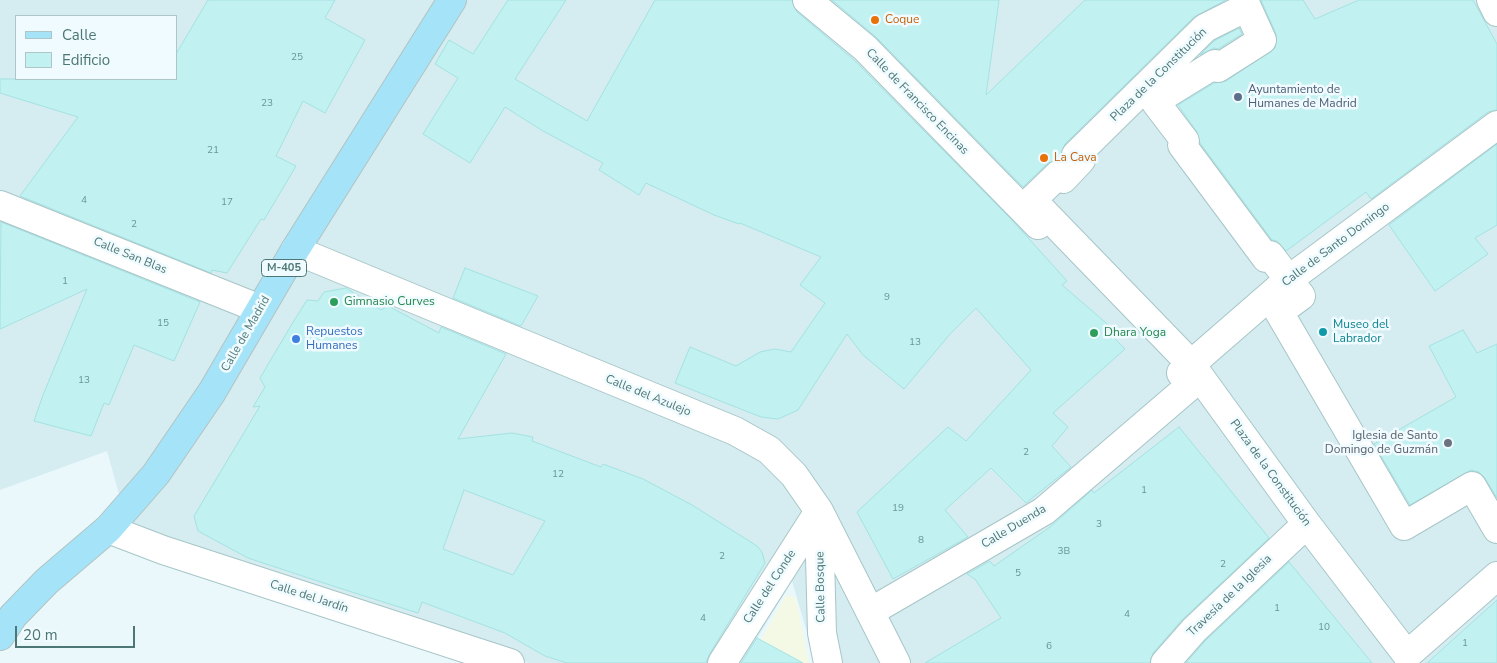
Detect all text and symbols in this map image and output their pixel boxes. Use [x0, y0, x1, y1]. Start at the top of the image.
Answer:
place label: Coque [885, 13, 919, 27]
marker: Coque [869, 14, 881, 26]
legend [15, 15, 178, 80]
text: Calle [62, 25, 97, 45]
street label: Plaza de la Constitución [1108, 25, 1210, 125]
street label: Calle de Francisco Encinas [863, 46, 971, 158]
text: Edificio [62, 50, 110, 70]
house number: 25 [291, 52, 303, 64]
place label: Ayuntamiento de Humanes de Madrid [1248, 83, 1357, 111]
marker: Ayuntamiento de Humanes de Madrid [1232, 91, 1244, 103]
house number: 23 [261, 98, 273, 110]
house number: 21 [207, 145, 219, 157]
place label: La Cava [1054, 151, 1097, 165]
marker: La Cava [1038, 152, 1050, 164]
house number: 4 [81, 195, 87, 207]
house number: 17 [221, 197, 233, 209]
street label: Calle de Santo Domingo [1279, 200, 1393, 290]
house number: 2 [131, 219, 137, 231]
street label: Calle San Blas [91, 235, 169, 277]
road number: M-405 [262, 260, 306, 276]
house number: 1 [62, 276, 68, 288]
house number: 9 [884, 292, 890, 304]
street label: Calle de Madrid [219, 294, 273, 374]
place label: Gimnasio Curves [344, 295, 435, 309]
marker: Gimnasio Curves [328, 296, 340, 308]
house number: 15 [157, 318, 169, 330]
place label: Museo del Labrador [1333, 318, 1389, 346]
place label: Repuestos Humanes [306, 325, 363, 353]
place label: Dhara Yoga [1104, 326, 1166, 340]
marker: Museo del Labrador [1317, 326, 1329, 338]
marker: Dhara Yoga [1088, 327, 1100, 339]
marker: Repuestos Humanes [290, 333, 302, 345]
house number: 13 [909, 337, 921, 349]
street label: Calle del Azulejo [603, 372, 693, 420]
house number: 13 [78, 375, 90, 387]
street label: Plaza de la Constitución [1226, 417, 1314, 529]
place label: Iglesia de Santo Domingo de Guzmán [1325, 429, 1438, 457]
marker: Iglesia de Santo Domingo de Guzmán [1442, 437, 1454, 449]
house number: 2 [1023, 447, 1029, 459]
house number: 12 [552, 469, 564, 481]
house number: 1 [1141, 485, 1147, 497]
street label: Calle Duenda [979, 502, 1049, 552]
house number: 19 [892, 503, 904, 515]
house number: 3 [1096, 519, 1102, 531]
house number: 8 [918, 535, 924, 547]
house number: 3B [1058, 546, 1070, 558]
street label: Calle del Conde [741, 547, 799, 627]
house number: 2 [719, 551, 725, 563]
street label: Calle Bosque [813, 551, 829, 623]
street label: Travesía de la Iglesia [1185, 552, 1275, 640]
house number: 2 [1220, 559, 1226, 571]
house number: 5 [1015, 568, 1021, 580]
street label: Calle del Jardín [268, 578, 350, 616]
house number: 1 [1274, 603, 1280, 615]
house number: 4 [1124, 609, 1130, 621]
house number: 4 [700, 613, 706, 625]
scale bar [18, 616, 138, 648]
house number: 10 [1318, 622, 1330, 634]
text: 20 m [23, 625, 58, 645]
house number: 1 [1462, 638, 1468, 650]
house number: 6 [1046, 641, 1052, 653]

